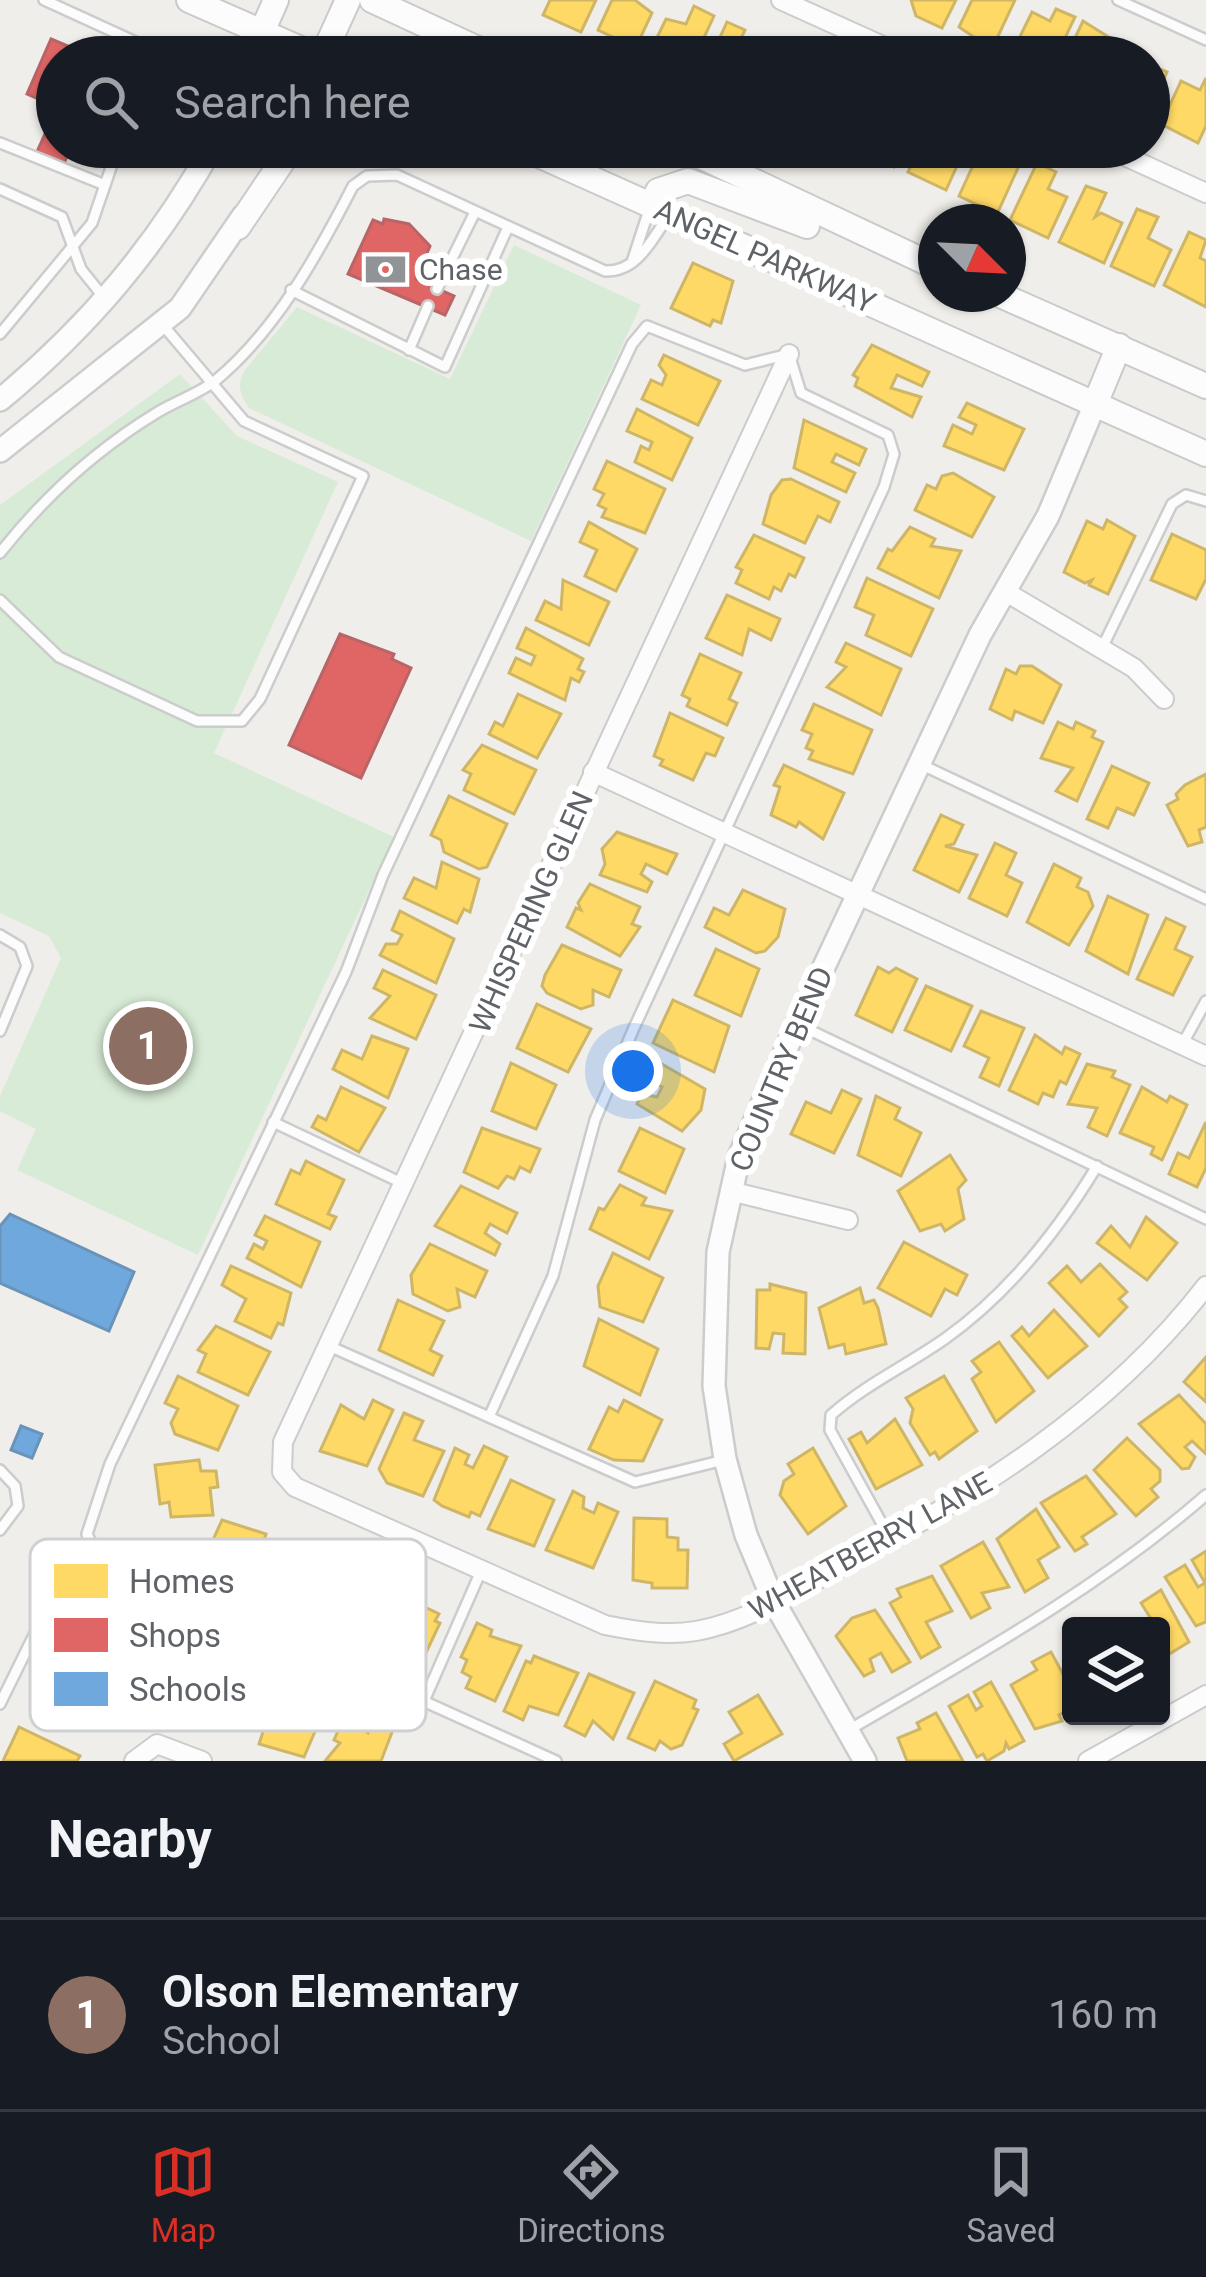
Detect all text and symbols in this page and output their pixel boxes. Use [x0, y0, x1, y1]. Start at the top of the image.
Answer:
search box [36, 36, 1170, 168]
icon: search [78, 69, 144, 135]
text: Search here [174, 76, 411, 129]
street label: ANGEL PARKWAY [649, 192, 881, 320]
north arrow [918, 204, 1026, 312]
bank icon: Chase [362, 246, 408, 292]
place label: Chase [419, 252, 503, 287]
street label: WHISPERING GLEN [462, 786, 600, 1038]
street label: COUNTRY BEND [722, 962, 840, 1176]
pin: 1 [109, 1001, 187, 1091]
your location [603, 1041, 663, 1101]
street label: WHEATBERRY LANE [742, 1465, 998, 1627]
legend [30, 1539, 426, 1731]
text: Homes [129, 1562, 235, 1601]
text: Shops [129, 1616, 221, 1655]
map controls [1062, 1617, 1170, 1725]
button: layers [1062, 1617, 1170, 1725]
text: Schools [129, 1670, 247, 1709]
text: Nearby [48, 1810, 212, 1869]
text: Olson Elementary [162, 1965, 519, 2018]
text: 1 [76, 1992, 98, 2038]
text: 160 m [1048, 1992, 1158, 2038]
text: School [162, 2018, 281, 2064]
tab: Map [150, 2139, 216, 2250]
tab: Directions [517, 2139, 666, 2250]
tab: Saved [966, 2139, 1056, 2250]

